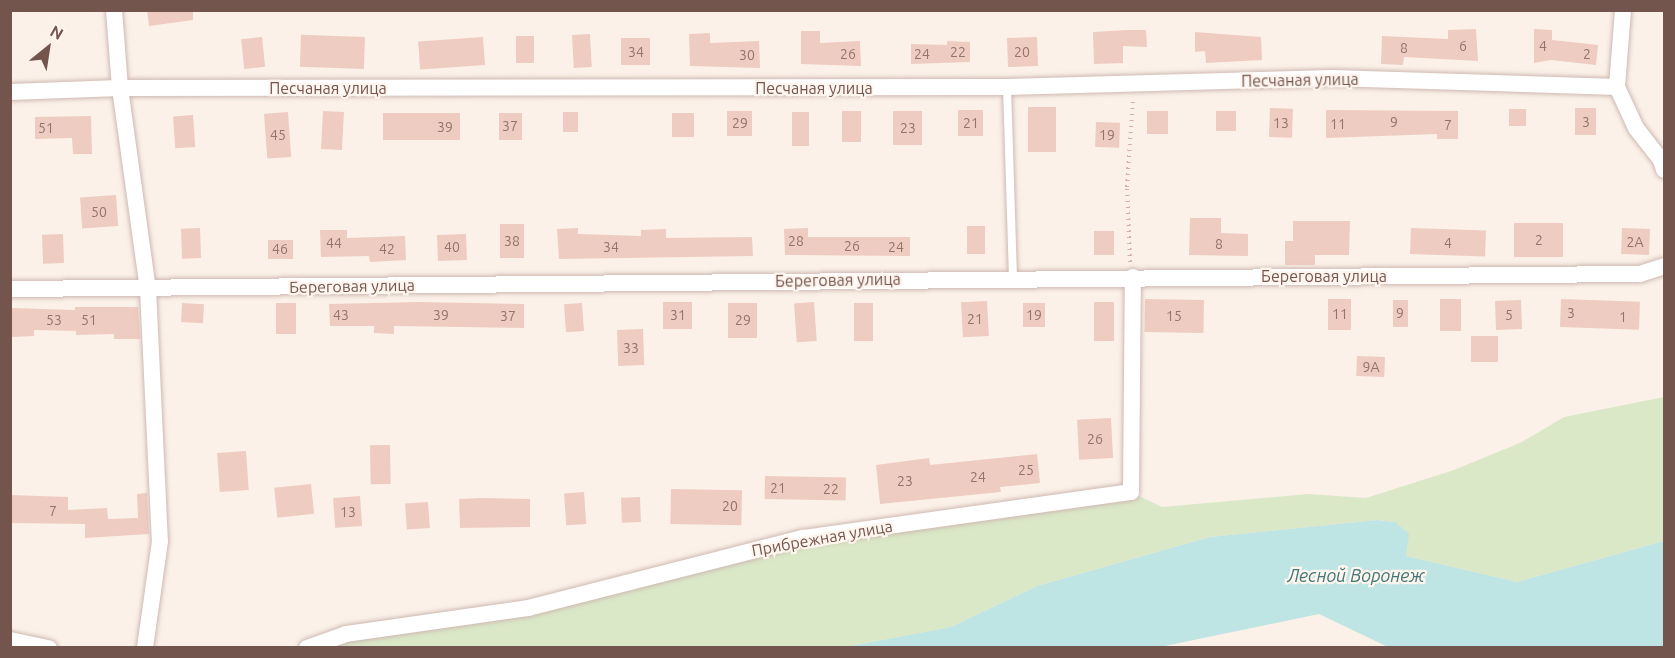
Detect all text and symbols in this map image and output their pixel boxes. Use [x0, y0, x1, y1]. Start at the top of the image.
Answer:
north arrow [18, 18, 78, 78]
text: N [47, 22, 67, 43]
house number: 6 [1459, 38, 1467, 54]
house number: 4 [1539, 38, 1547, 54]
house number: 8 [1400, 40, 1408, 56]
house number: 34 [628, 44, 644, 60]
house number: 22 [950, 44, 966, 60]
house number: 20 [1014, 44, 1030, 60]
house number: 26 [840, 46, 856, 62]
house number: 24 [914, 46, 930, 62]
house number: 2 [1583, 46, 1591, 62]
house number: 30 [739, 47, 755, 63]
street label: Песчаная улица [1241, 69, 1359, 91]
street label: Песчаная улица [269, 78, 387, 98]
street label: Песчаная улица [755, 78, 873, 98]
house number: 9 [1390, 114, 1398, 130]
house number: 3 [1582, 114, 1590, 130]
house number: 29 [732, 115, 748, 131]
house number: 21 [963, 115, 979, 131]
house number: 13 [1273, 115, 1289, 131]
house number: 11 [1330, 116, 1346, 132]
house number: 7 [1444, 117, 1452, 133]
house number: 37 [502, 118, 518, 134]
house number: 39 [437, 119, 453, 135]
house number: 51 [38, 120, 54, 136]
house number: 23 [900, 120, 916, 136]
house number: 45 [270, 127, 286, 143]
house number: 19 [1099, 127, 1115, 143]
house number: 50 [91, 204, 107, 220]
house number: 2 [1535, 232, 1543, 248]
house number: 38 [504, 233, 520, 249]
house number: 28 [788, 233, 804, 249]
house number: 2А [1627, 234, 1643, 250]
house number: 44 [326, 235, 342, 251]
house number: 4 [1444, 235, 1452, 251]
house number: 8 [1215, 236, 1223, 252]
house number: 26 [844, 238, 860, 254]
house number: 40 [444, 239, 460, 255]
house number: 34 [603, 239, 619, 255]
house number: 24 [888, 239, 904, 255]
house number: 46 [272, 241, 288, 257]
house number: 42 [379, 241, 395, 257]
street label: Береговая улица [1261, 266, 1387, 286]
street label: Береговая улица [775, 269, 901, 291]
street label: Береговая улица [289, 275, 415, 297]
house number: 9 [1396, 305, 1404, 321]
house number: 3 [1567, 305, 1575, 321]
house number: 11 [1332, 306, 1348, 322]
house number: 43 [333, 307, 349, 323]
house number: 39 [433, 307, 449, 323]
house number: 31 [670, 307, 686, 323]
house number: 19 [1026, 307, 1042, 323]
house number: 5 [1505, 307, 1513, 323]
house number: 37 [500, 308, 516, 324]
house number: 15 [1166, 308, 1182, 324]
house number: 1 [1619, 309, 1627, 325]
house number: 21 [967, 311, 983, 327]
house number: 53 [46, 312, 62, 328]
house number: 51 [81, 312, 97, 328]
house number: 29 [735, 312, 751, 328]
house number: 33 [623, 340, 639, 356]
house number: 9А [1363, 359, 1379, 375]
house number: 26 [1087, 431, 1103, 447]
house number: 25 [1018, 462, 1034, 478]
house number: 24 [970, 469, 986, 485]
house number: 23 [897, 473, 913, 489]
house number: 21 [770, 480, 786, 496]
house number: 22 [823, 481, 839, 497]
house number: 20 [722, 498, 738, 514]
house number: 7 [49, 503, 57, 519]
house number: 13 [340, 504, 356, 520]
street label: Прибрежная улица [750, 516, 894, 560]
water label: Лесной Воронеж [1287, 564, 1425, 586]

